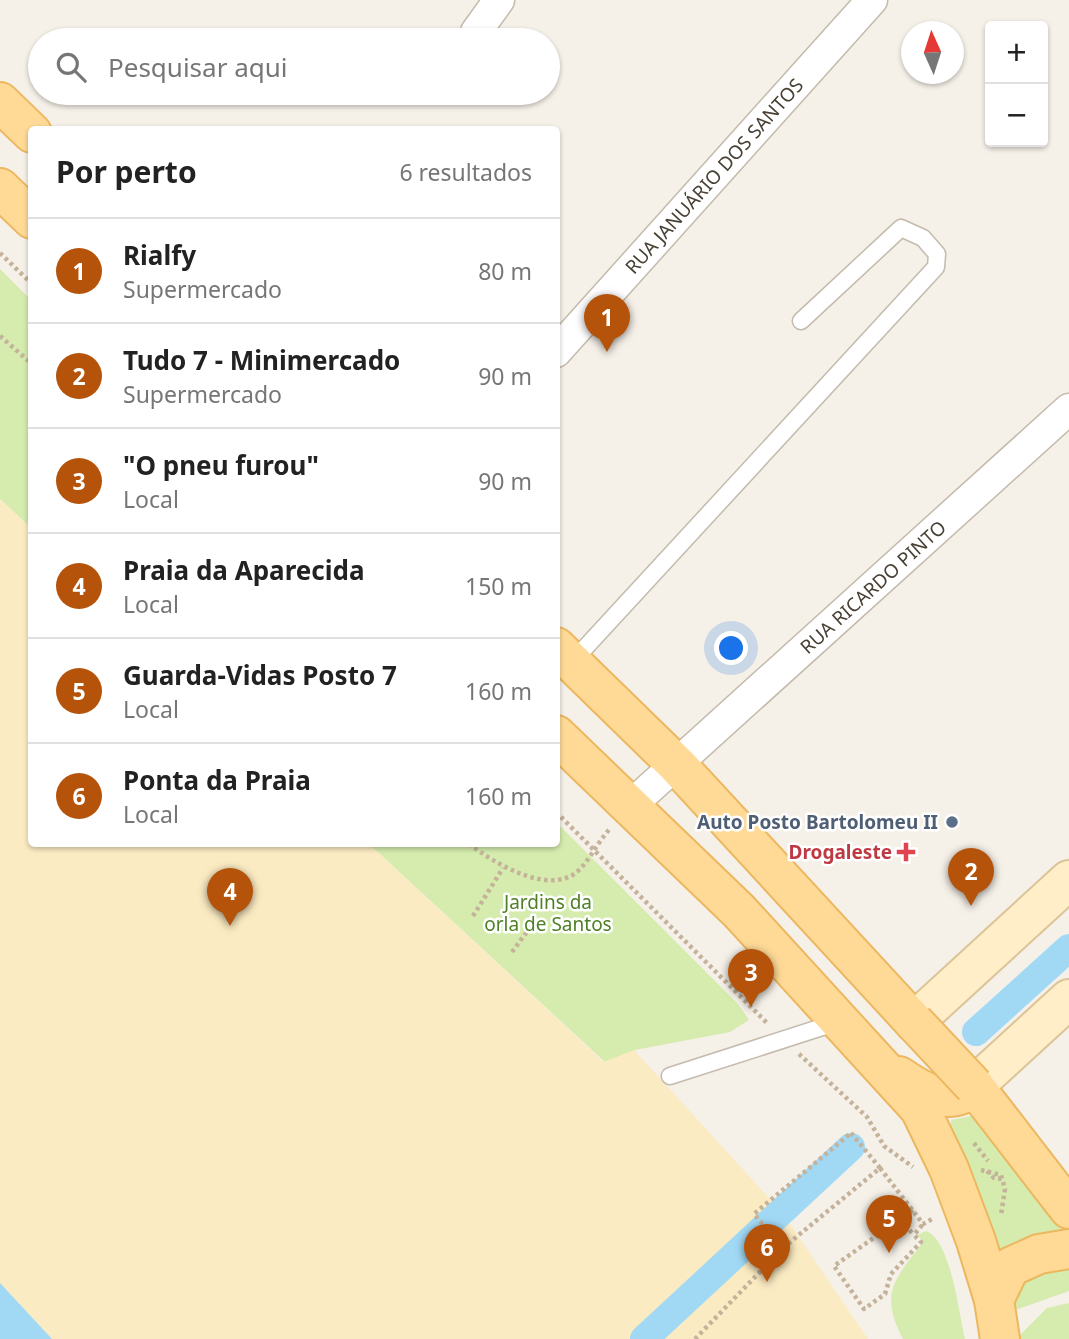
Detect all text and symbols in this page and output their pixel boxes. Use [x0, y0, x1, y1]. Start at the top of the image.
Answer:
north arrow [901, 21, 964, 84]
map controls [985, 21, 1048, 147]
button: + [985, 21, 1048, 84]
search box [28, 28, 560, 105]
icon: search [52, 48, 90, 86]
text: Pesquisar aqui [108, 49, 288, 85]
street label: RUA JANUÁRIO DOS SANTOS [619, 73, 809, 279]
button: − [985, 84, 1048, 147]
text: Por perto [56, 151, 197, 192]
text: 6 resultados [399, 156, 532, 188]
text: Rialfy [123, 237, 196, 273]
text: 1 [72, 255, 86, 287]
text: 80 m [478, 255, 532, 287]
text: Supermercado [123, 273, 282, 305]
pin: 1 [584, 294, 630, 352]
text: Tudo 7 - Minimercado [123, 342, 400, 378]
text: 2 [72, 360, 86, 392]
text: 90 m [478, 360, 532, 392]
text: Supermercado [123, 378, 282, 410]
text: "O pneu furou" [123, 447, 319, 483]
text: 3 [72, 465, 86, 497]
text: 90 m [478, 465, 532, 497]
text: Local [123, 483, 179, 515]
street label: RUA RICARDO PINTO [794, 514, 952, 660]
text: Praia da Aparecida [123, 552, 365, 588]
text: 4 [72, 570, 86, 602]
text: 150 m [465, 570, 532, 602]
text: Local [123, 588, 179, 620]
your location [714, 631, 748, 665]
text: Guarda-Vidas Posto 7 [123, 657, 397, 693]
text: 5 [72, 675, 86, 707]
text: 160 m [465, 675, 532, 707]
text: Local [123, 693, 179, 725]
text: Ponta da Praia [123, 762, 311, 798]
text: 6 [72, 780, 86, 812]
text: 160 m [465, 780, 532, 812]
text: Local [123, 798, 179, 830]
place label: Auto Posto Bartolomeu II [697, 809, 938, 835]
marker: Auto Posto Bartolomeu II [944, 814, 960, 830]
place label: Drogaleste [789, 839, 892, 865]
marker: Drogaleste [898, 844, 914, 860]
pin: 2 [948, 848, 994, 906]
pin: 4 [207, 868, 253, 926]
park label: Jardins da orla de Santos [484, 889, 612, 937]
pin: 3 [728, 949, 774, 1007]
pin: 5 [866, 1195, 912, 1253]
pin: 6 [744, 1224, 790, 1282]

